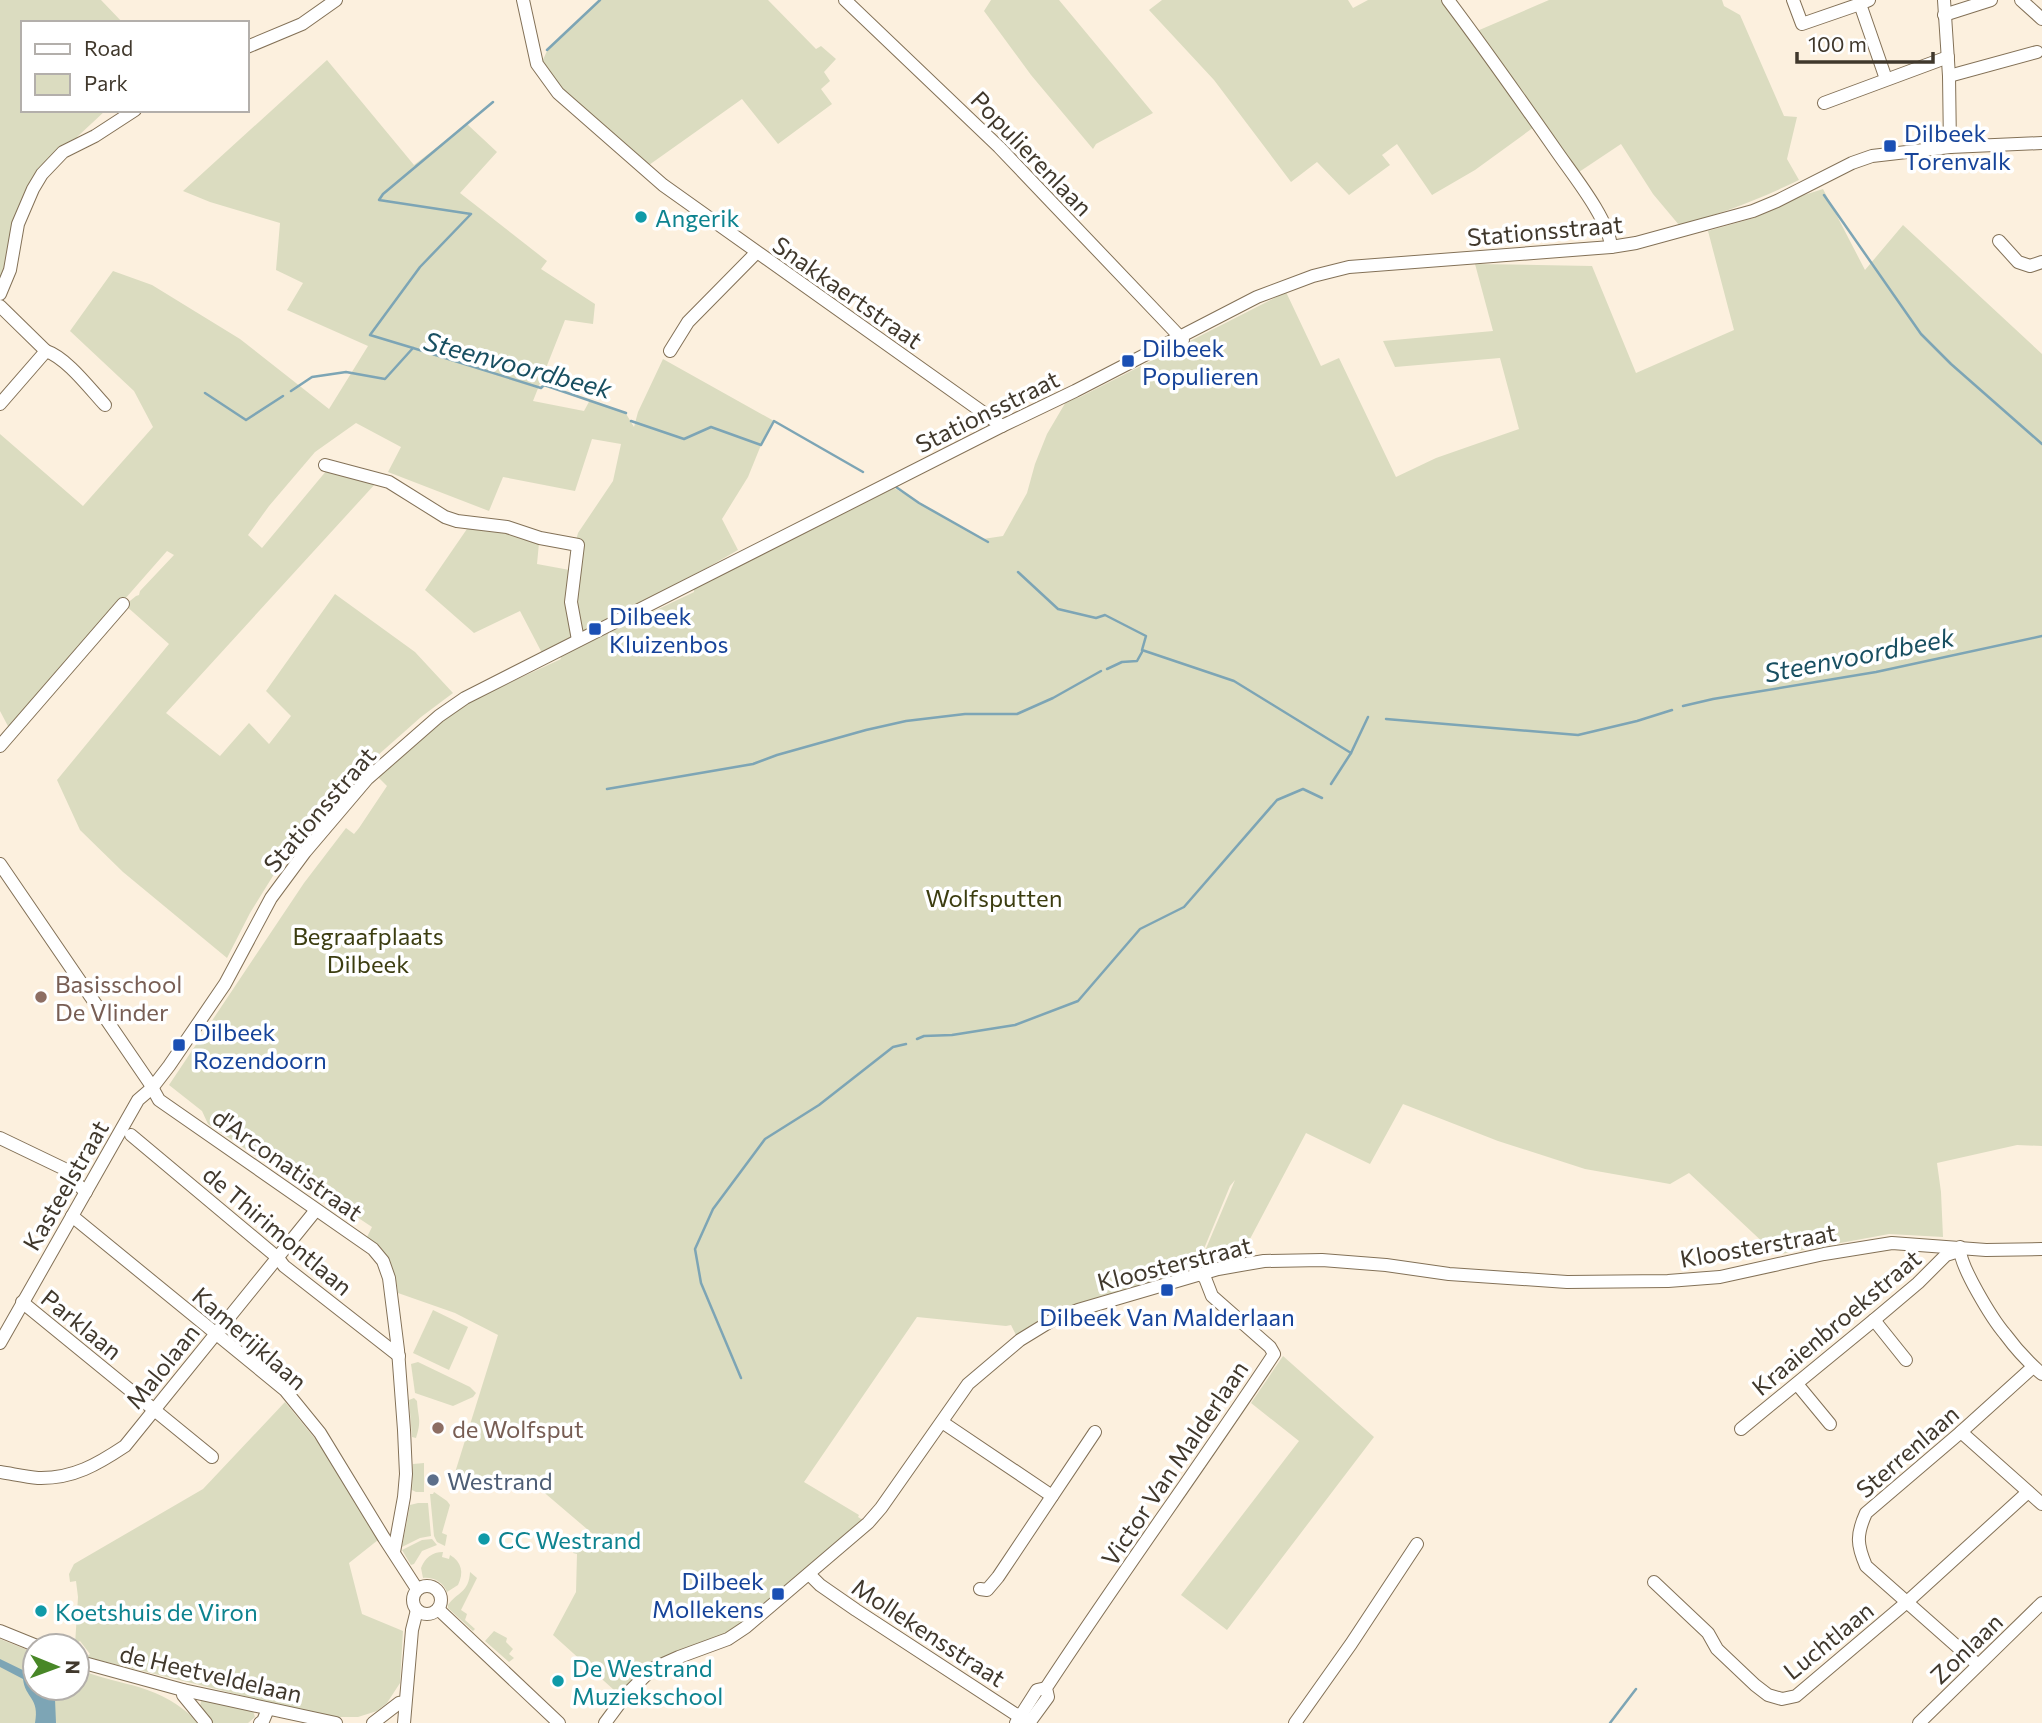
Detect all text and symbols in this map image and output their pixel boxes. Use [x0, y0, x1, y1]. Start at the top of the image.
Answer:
legend [21, 21, 248, 112]
scale bar [1797, 21, 1934, 65]
text: 100 m [1808, 31, 1867, 56]
text: Road [84, 35, 133, 60]
text: Park [84, 70, 128, 95]
street label: Populierenlaan [965, 85, 1099, 221]
place label: Dilbeek Torenvalk [1904, 118, 2011, 175]
marker: Dilbeek Torenvalk [1882, 138, 1898, 154]
place label: Angerik [655, 203, 740, 232]
marker: Angerik [633, 209, 649, 225]
street label: Stationsstraat [1466, 209, 1624, 251]
street label: Snakkaertstraat [768, 230, 929, 354]
water label: Steenvoordbeek [421, 324, 616, 404]
place label: Dilbeek Populieren [1142, 333, 1259, 390]
marker: Dilbeek Populieren [1120, 353, 1136, 369]
street label: Stationsstraat [910, 364, 1064, 458]
place label: Dilbeek Kluizenbos [609, 601, 728, 658]
water label: Steenvoordbeek [1761, 620, 1958, 688]
marker: Dilbeek Kluizenbos [587, 621, 603, 637]
street label: Stationsstraat [257, 740, 381, 877]
park label: Wolfsputten [926, 883, 1062, 912]
park label: Begraafplaats Dilbeek [292, 921, 444, 978]
place label: Basisschool De Vlinder [55, 969, 182, 1026]
marker: Basisschool De Vlinder [33, 989, 49, 1005]
place label: Dilbeek Rozendoorn [193, 1017, 327, 1074]
marker: Dilbeek Rozendoorn [171, 1037, 187, 1053]
street label: d'Arconatistraat [207, 1101, 369, 1227]
street label: Kasteelstraat [16, 1115, 114, 1255]
street label: de Thirimontlaan [197, 1159, 359, 1301]
street label: Kloosterstraat [1678, 1217, 1838, 1273]
street label: Kloosterstraat [1094, 1230, 1254, 1296]
street label: Kraaienbroekstraat [1746, 1243, 1926, 1401]
street label: Kamerijklaan [187, 1280, 313, 1396]
marker: Dilbeek Van Malderlaan [1159, 1282, 1175, 1298]
street label: Parklaan [36, 1283, 128, 1365]
place label: Dilbeek Van Malderlaan [1039, 1302, 1295, 1331]
street label: Malolaan [119, 1318, 205, 1414]
street label: Victor Van Malderlaan [1095, 1355, 1253, 1571]
street label: Sterrenlaan [1850, 1399, 1964, 1503]
place label: de Wolfsput [452, 1414, 584, 1443]
marker: de Wolfsput [430, 1420, 446, 1436]
place label: Westrand [447, 1466, 553, 1495]
marker: Westrand [425, 1472, 441, 1488]
place label: CC Westrand [498, 1525, 641, 1554]
marker: CC Westrand [476, 1531, 492, 1547]
place label: Dilbeek Mollekens [652, 1566, 764, 1623]
street label: Mollekensstraat [847, 1572, 1011, 1692]
marker: Dilbeek Mollekens [770, 1586, 786, 1602]
street label: Luchtlaan [1777, 1595, 1879, 1685]
place label: Koetshuis de Viron [55, 1597, 258, 1626]
marker: Koetshuis de Viron [33, 1603, 49, 1619]
street label: Zonlaan [1924, 1607, 2008, 1689]
north arrow [21, 1632, 91, 1702]
street label: de Heetveldelaan [117, 1638, 305, 1708]
place label: De Westrand Muziekschool [572, 1653, 723, 1710]
text: N [62, 1660, 85, 1675]
marker: De Westrand Muziekschool [550, 1673, 566, 1689]

